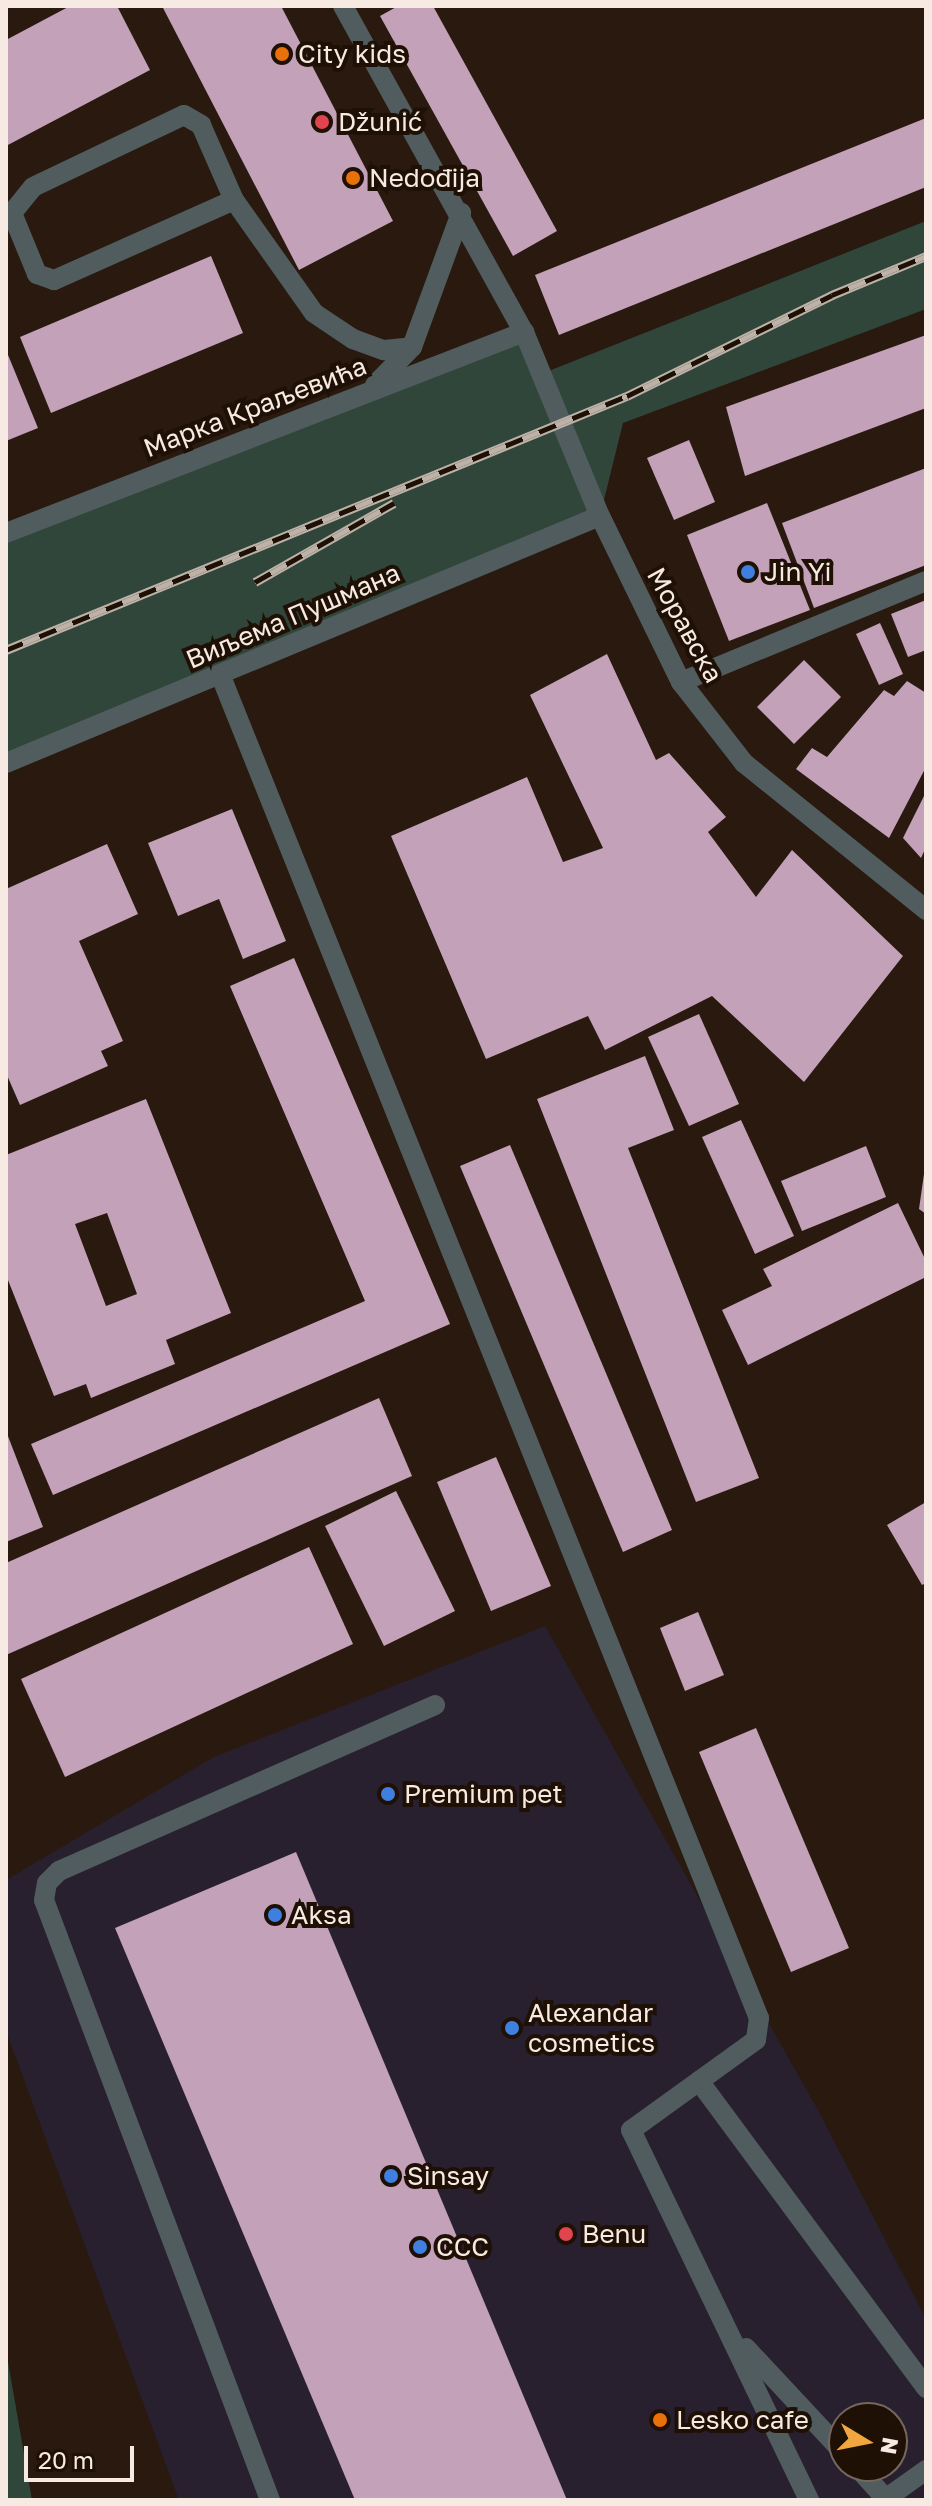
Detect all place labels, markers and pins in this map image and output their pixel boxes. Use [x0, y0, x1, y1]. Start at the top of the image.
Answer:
place label: City kids [298, 38, 406, 70]
marker: City kids [273, 45, 291, 63]
place label: Džunić [338, 106, 422, 138]
marker: Džunić [313, 113, 331, 131]
place label: Nedođija [369, 162, 480, 194]
marker: Nedođija [344, 169, 362, 187]
place label: Jin Yi [764, 556, 831, 588]
marker: Jin Yi [739, 563, 757, 581]
place label: Premium pet [404, 1778, 563, 1810]
marker: Premium pet [379, 1785, 397, 1803]
place label: Aksa [291, 1899, 352, 1931]
marker: Aksa [266, 1906, 284, 1924]
place label: Alexandar cosmetics [528, 1997, 655, 2058]
marker: Alexandar cosmetics [503, 2019, 521, 2037]
place label: Sinsay [407, 2160, 489, 2192]
marker: Sinsay [382, 2167, 400, 2185]
place label: Benu [582, 2218, 646, 2250]
marker: Benu [557, 2225, 575, 2243]
place label: CCC [436, 2231, 489, 2263]
marker: CCC [411, 2238, 429, 2256]
place label: Lesko cafe [676, 2404, 809, 2436]
marker: Lesko cafe [651, 2411, 669, 2429]

